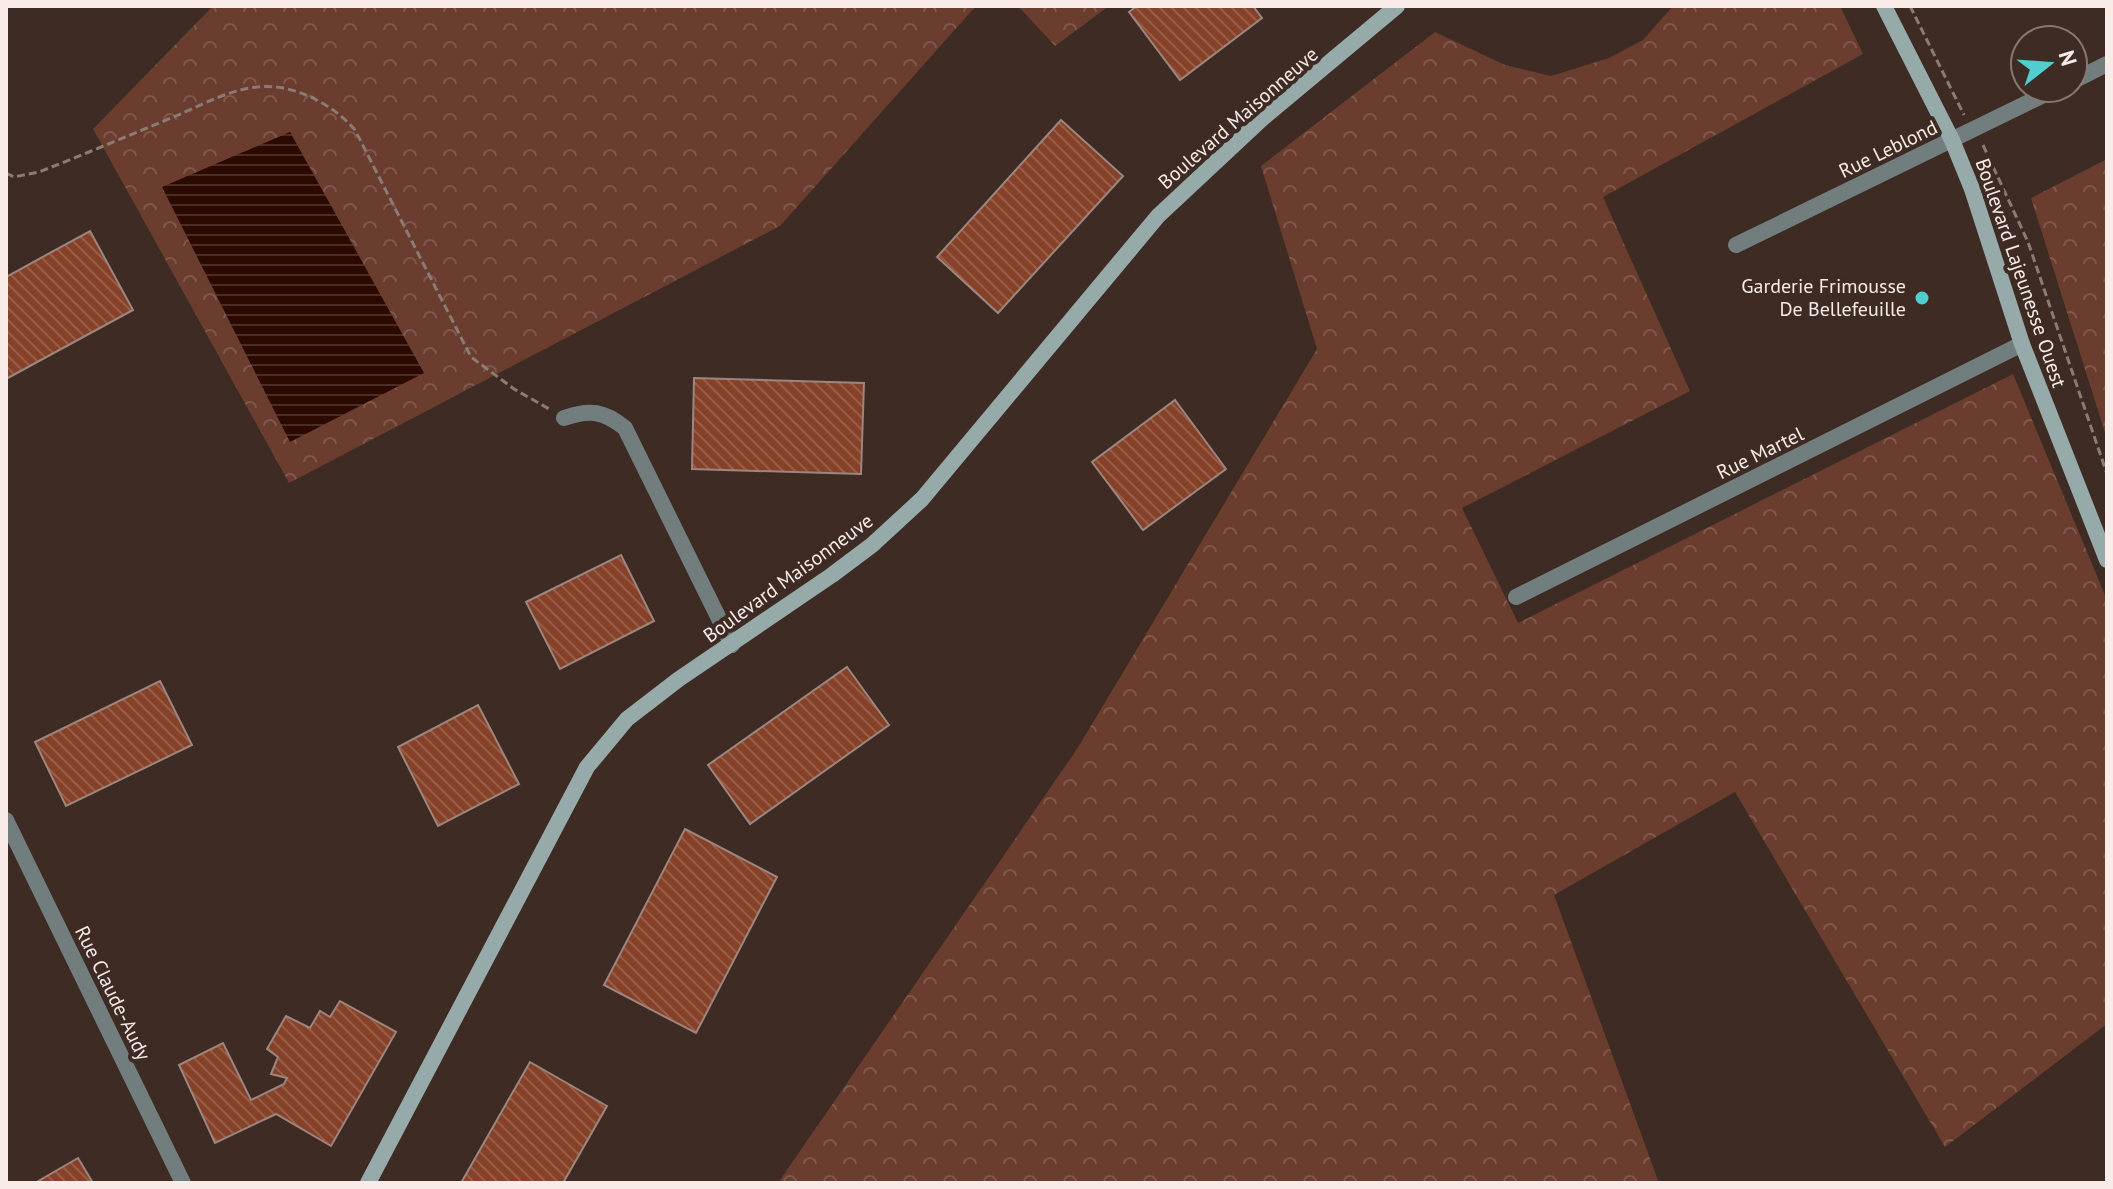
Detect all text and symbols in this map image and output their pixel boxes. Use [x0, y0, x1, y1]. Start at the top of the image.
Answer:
north arrow [2009, 24, 2089, 104]
street label: Boulevard Maisonneuve [1153, 41, 1323, 195]
text: N [2053, 47, 2084, 69]
street label: Rue Leblond [1834, 114, 1942, 184]
street label: Boulevard Lajeunesse Ouest [1970, 155, 2073, 391]
place label: Garderie Frimousse De Bellefeuille [1741, 273, 1906, 322]
marker: Garderie Frimousse De Bellefeuille [1913, 289, 1931, 307]
street label: Rue Martel [1712, 421, 1808, 485]
street label: Boulevard Maisonneuve [698, 508, 878, 648]
street label: Rue Claude-Audy [69, 921, 157, 1065]

